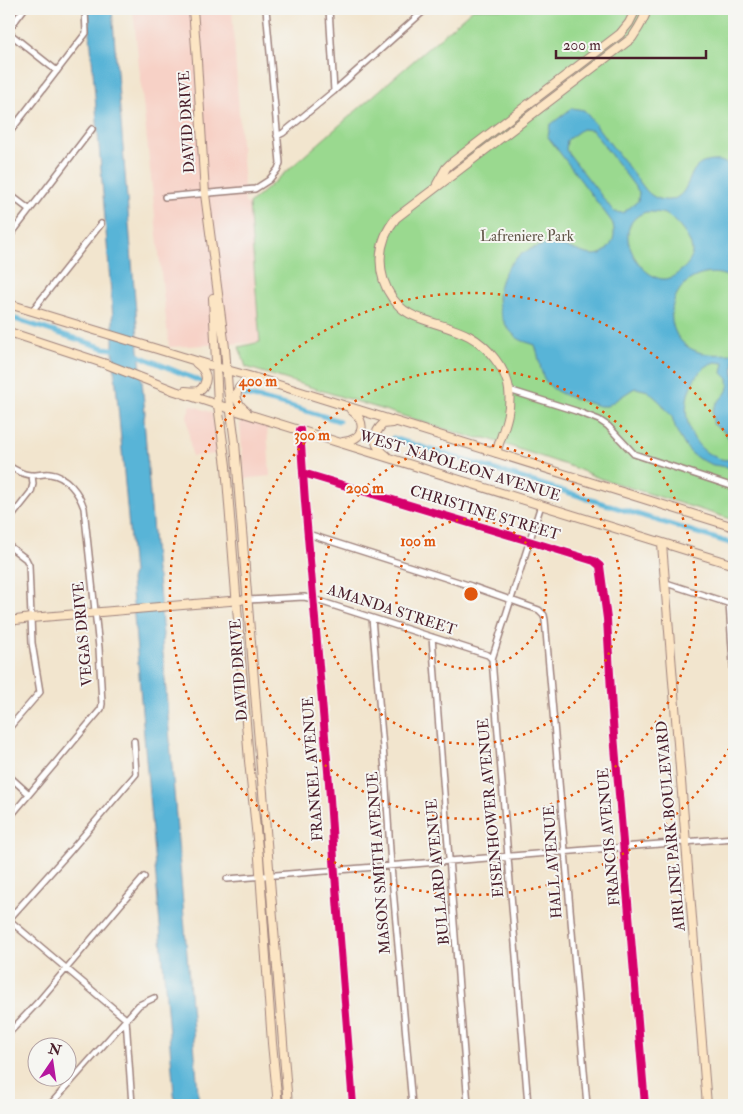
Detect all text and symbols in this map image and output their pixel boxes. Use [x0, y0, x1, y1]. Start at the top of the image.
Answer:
scale bar [556, 28, 706, 60]
text: 200 m [563, 36, 601, 55]
street label: DAVID DRIVE [175, 70, 199, 174]
park label: Lafreniere Park [480, 227, 574, 246]
text: 400 m [238, 372, 277, 391]
text: 300 m [294, 426, 330, 445]
street label: WEST NAPOLEON AVENUE [356, 426, 563, 506]
text: 200 m [346, 479, 384, 498]
street label: CHRISTINE STREET [408, 481, 562, 545]
text: 100 m [400, 532, 436, 551]
street label: AMANDA STREET [324, 580, 459, 640]
street label: VEGAS DRIVE [69, 581, 97, 687]
centre of rings [462, 585, 480, 603]
street label: DAVID DRIVE [226, 618, 252, 722]
street label: FRANKEL AVENUE [298, 696, 328, 842]
street label: EISENHOWER AVENUE [474, 717, 508, 899]
street label: AIRLINE PARK BOULEVARD [652, 720, 690, 933]
street label: FRANCIS AVENUE [593, 767, 624, 907]
street label: MASON SMITH AVENUE [363, 771, 395, 955]
street label: BULLARD AVENUE [422, 798, 454, 946]
street label: HALL AVENUE [540, 805, 566, 919]
north arrow [28, 1036, 78, 1086]
text: N [46, 1040, 63, 1060]

